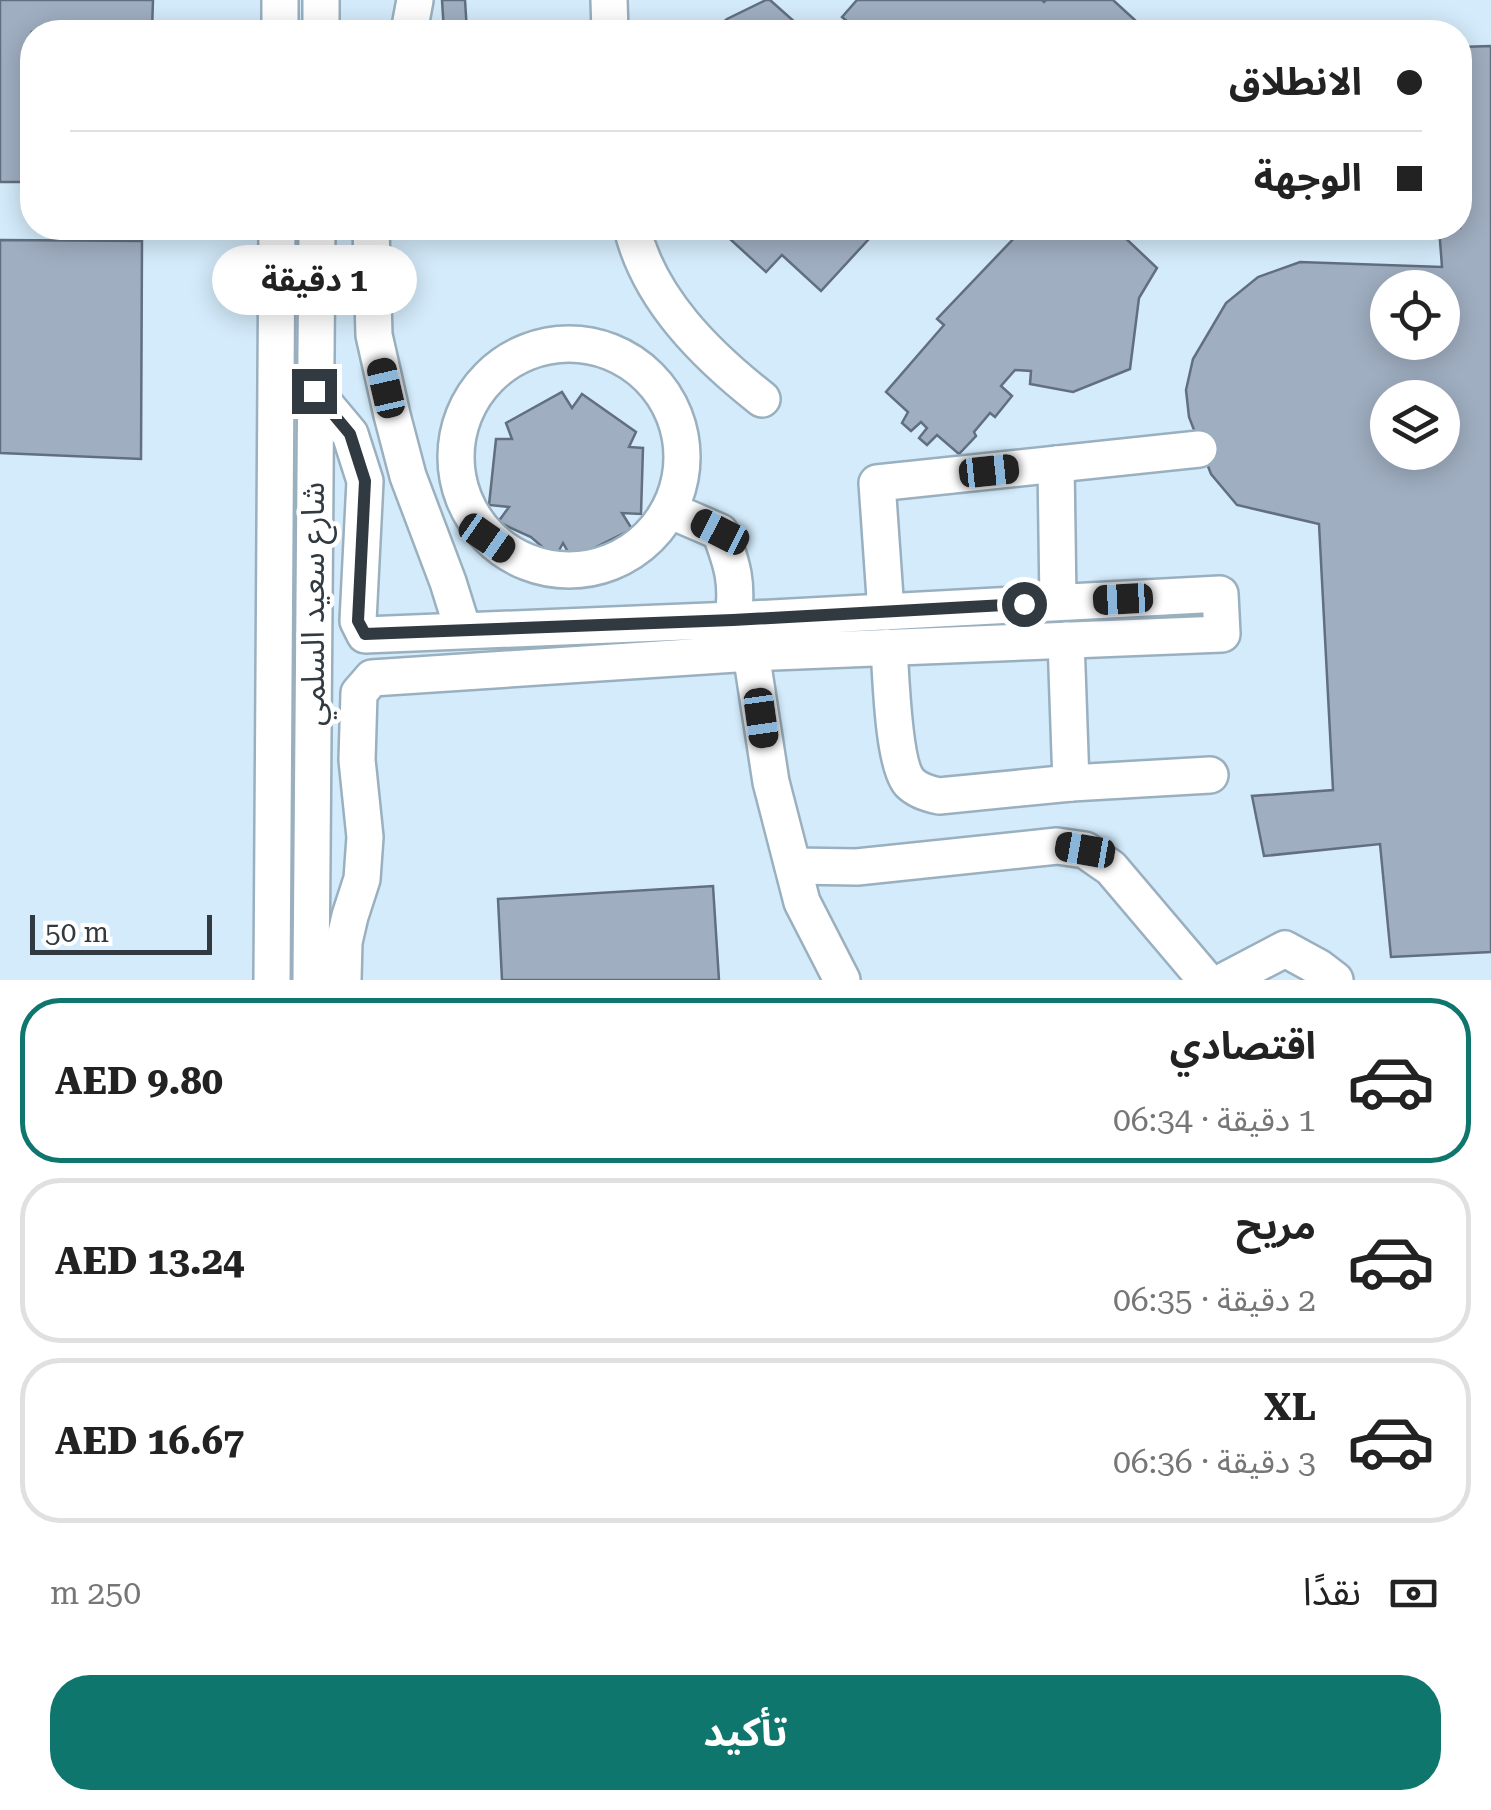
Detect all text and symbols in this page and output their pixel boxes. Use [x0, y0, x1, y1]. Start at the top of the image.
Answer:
text: الانطلاق [1229, 60, 1362, 104]
text: الوجهة [1254, 156, 1362, 200]
callout: 1 دقيقة [212, 246, 416, 316]
text: 1 دقيقة [261, 261, 368, 299]
map controls [1370, 270, 1460, 470]
button: locate [1370, 270, 1460, 360]
car [365, 355, 407, 421]
route end [292, 369, 337, 414]
button: layers [1370, 380, 1460, 470]
car [958, 453, 1020, 489]
street label: شارع سعيد السلمي [294, 482, 337, 726]
car [686, 505, 754, 559]
car [454, 509, 520, 567]
route start [1002, 582, 1047, 627]
car [1092, 582, 1154, 616]
car [742, 686, 780, 750]
car [1053, 830, 1117, 870]
scale bar [30, 910, 212, 954]
text: 50 m [45, 916, 109, 949]
text: اقتصادي [1170, 1024, 1316, 1068]
icon: car [1346, 1036, 1436, 1126]
text: AED 9.80 [55, 1059, 223, 1103]
text: 1 دقيقة · 06:34 [1113, 1101, 1316, 1139]
text: مريح [1236, 1204, 1316, 1248]
icon: car [1346, 1216, 1436, 1306]
text: AED 13.24 [55, 1239, 244, 1283]
text: 2 دقيقة · 06:35 [1113, 1281, 1316, 1319]
text: XL [1264, 1385, 1316, 1429]
icon: car [1346, 1396, 1436, 1486]
text: AED 16.67 [55, 1419, 244, 1463]
text: 3 دقيقة · 06:36 [1113, 1443, 1316, 1481]
icon: cash [1386, 1566, 1441, 1621]
text: نقدًا [1303, 1570, 1361, 1614]
text: 250 m [50, 1574, 141, 1612]
button: تأكيد [50, 1675, 1441, 1790]

